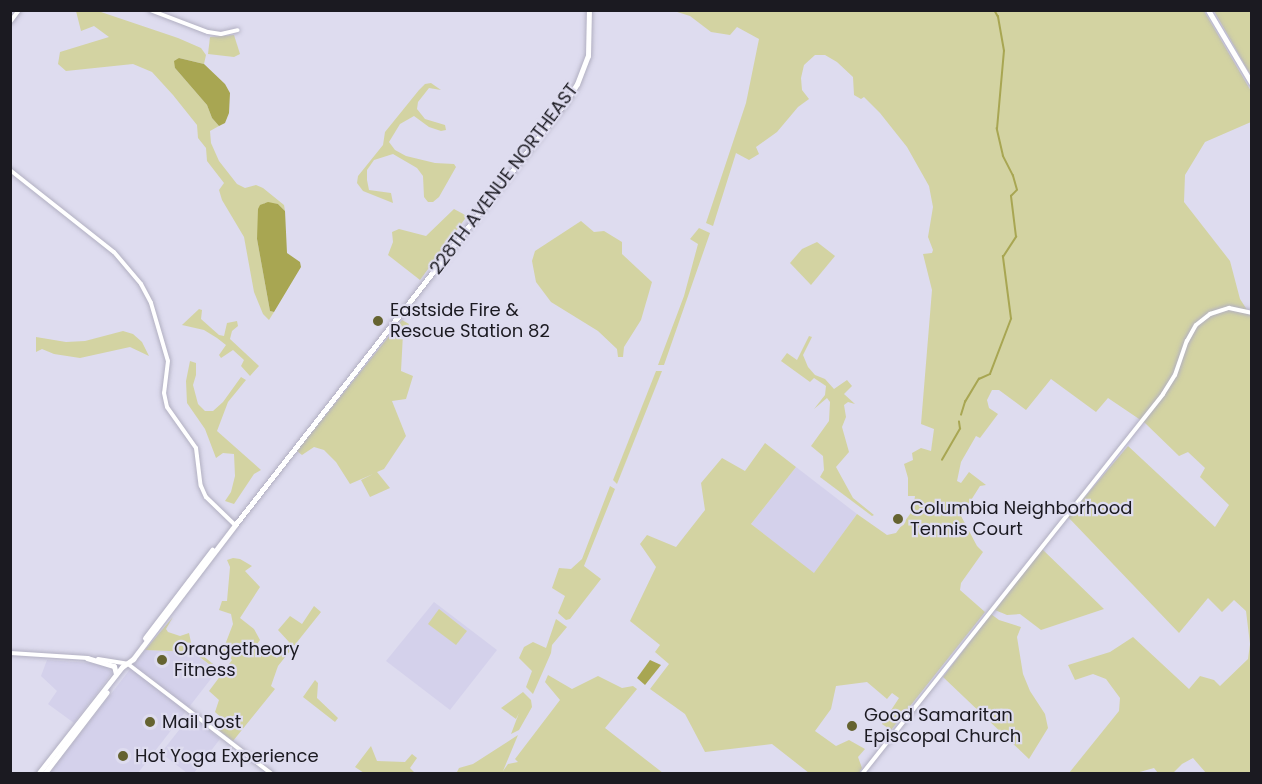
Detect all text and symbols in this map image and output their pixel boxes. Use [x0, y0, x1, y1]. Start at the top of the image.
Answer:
street label: 228TH AVENUE NORTHEAST [425, 79, 583, 279]
place label: Eastside Fire & Rescue Station 82 [390, 300, 550, 342]
marker: Eastside Fire & Rescue Station 82 [371, 314, 385, 328]
place label: Columbia Neighborhood Tennis Court [910, 498, 1133, 540]
marker: Columbia Neighborhood Tennis Court [891, 512, 905, 526]
place label: Orangetheory Fitness [174, 639, 299, 682]
marker: Orangetheory Fitness [155, 653, 169, 667]
place label: Good Samaritan Episcopal Church [864, 705, 1021, 748]
place label: Mail Post [162, 711, 241, 733]
marker: Mail Post [143, 715, 157, 729]
marker: Good Samaritan Episcopal Church [845, 719, 859, 733]
place label: Hot Yoga Experience [135, 745, 319, 767]
marker: Hot Yoga Experience [116, 749, 130, 763]

